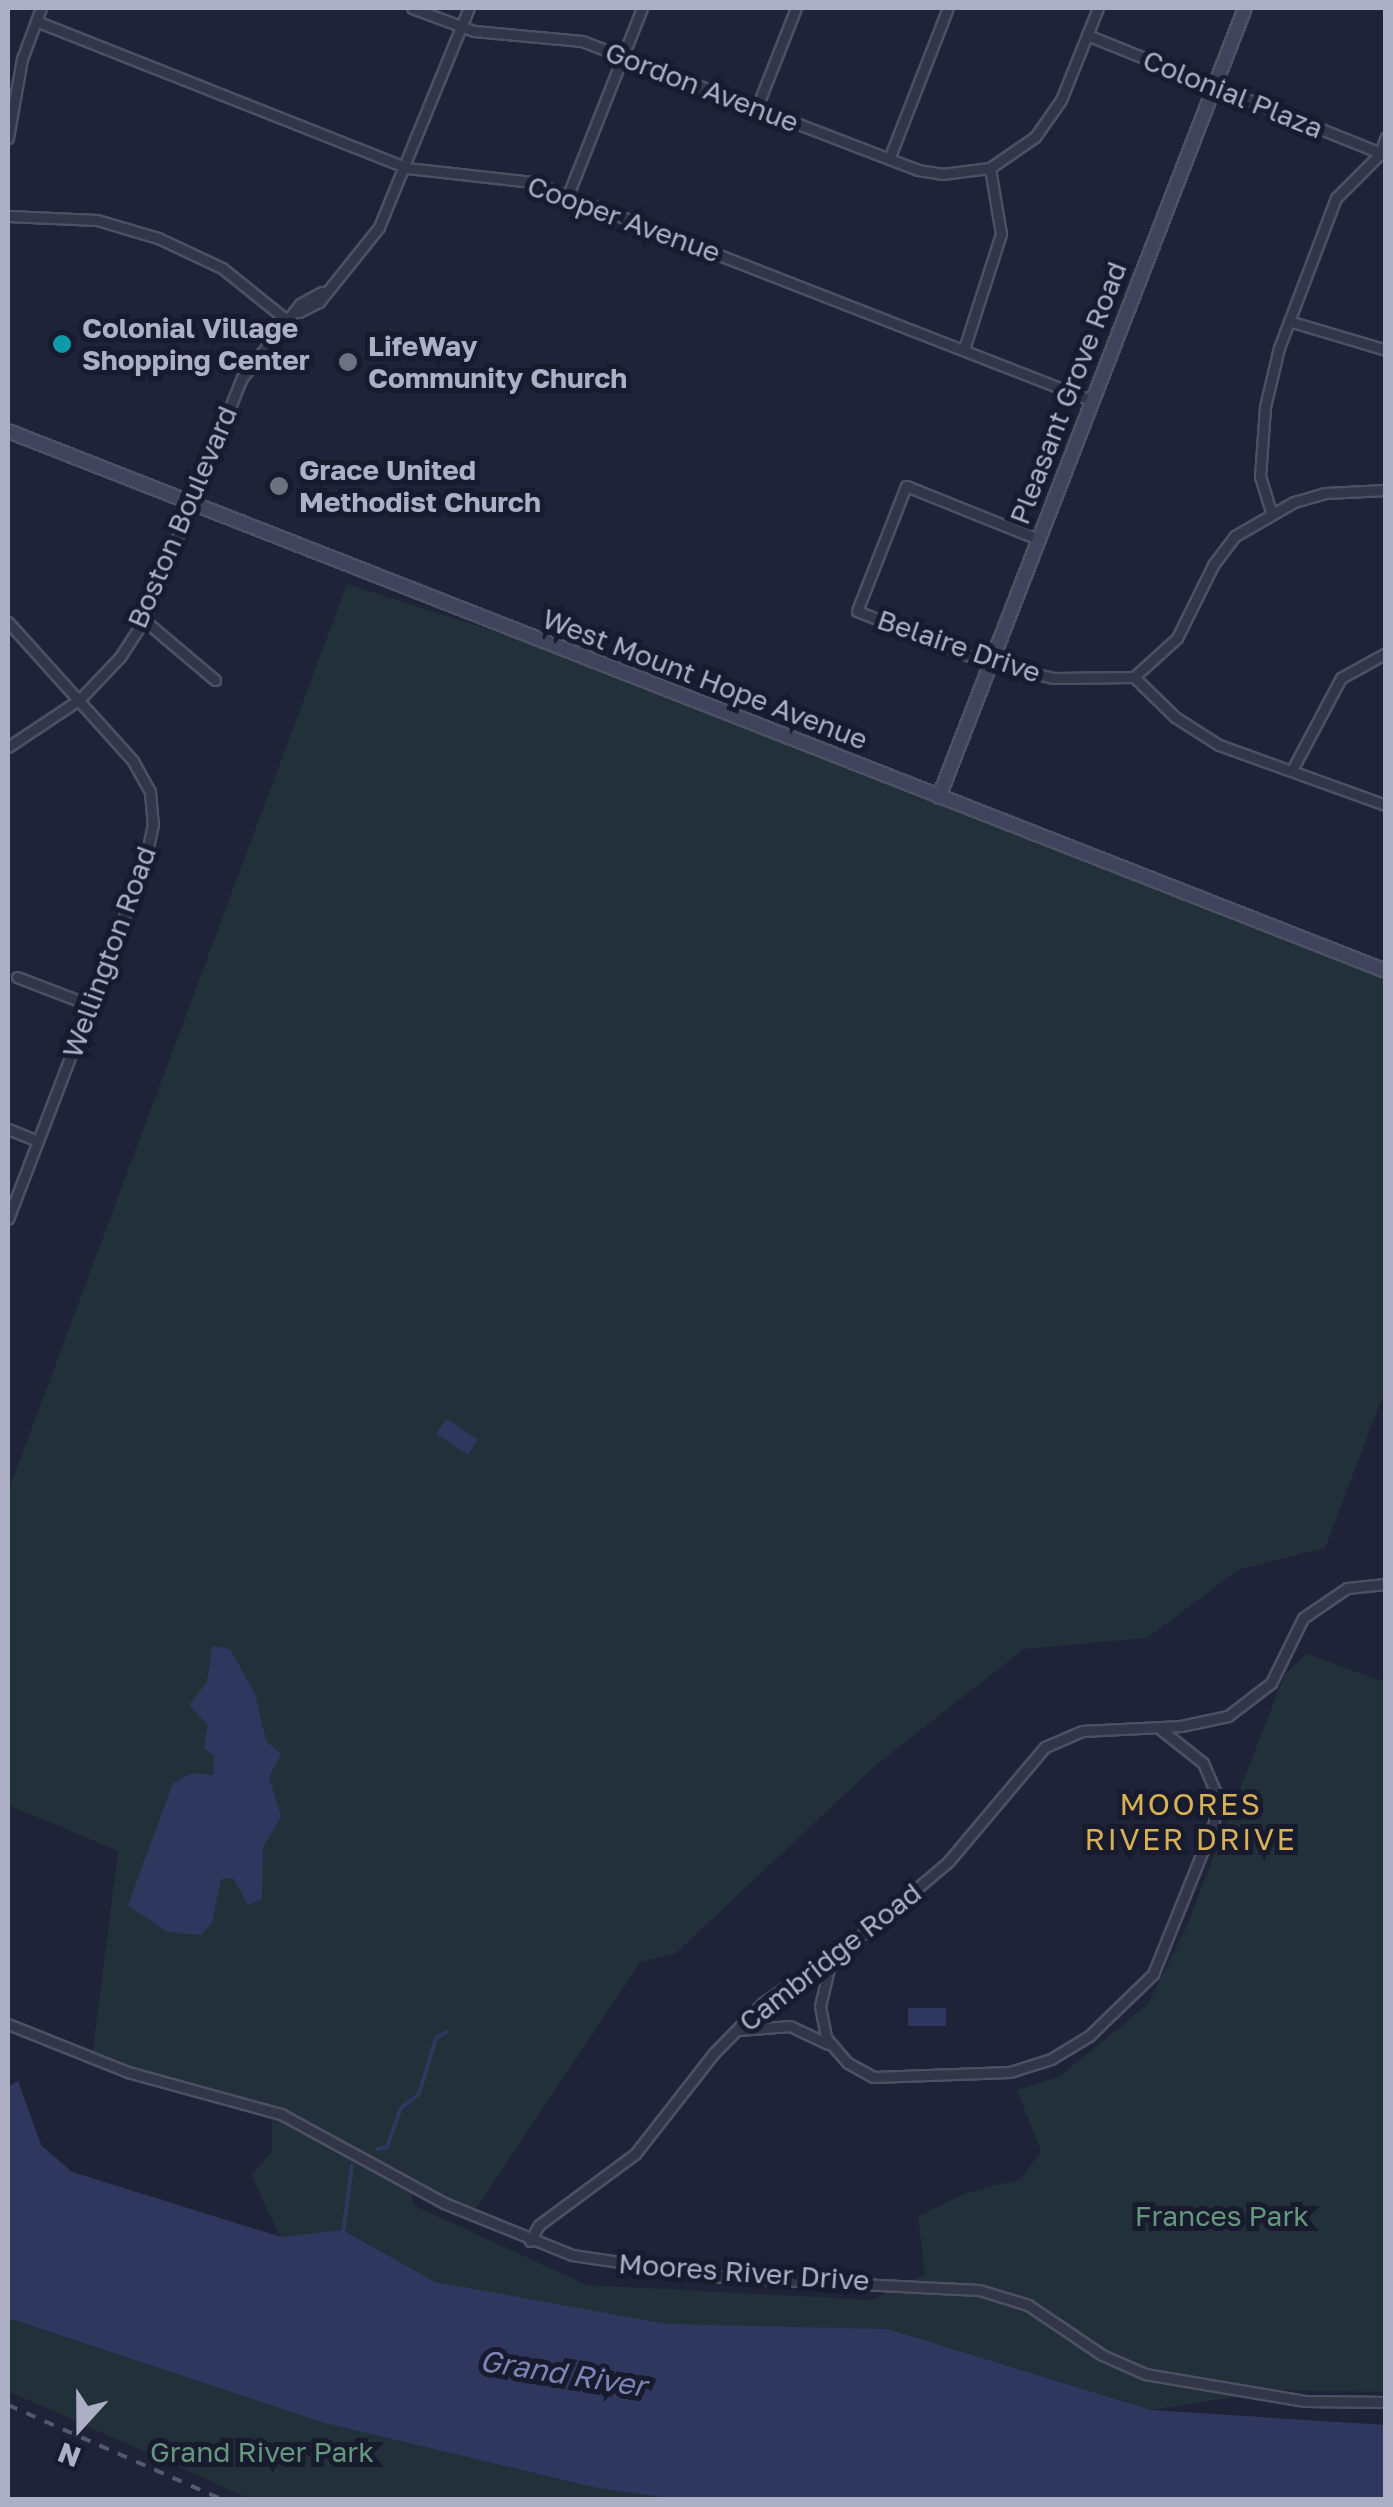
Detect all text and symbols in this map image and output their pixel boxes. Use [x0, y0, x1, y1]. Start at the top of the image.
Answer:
street label: Gordon Avenue [601, 35, 803, 139]
street label: Colonial Plaza [1138, 43, 1328, 145]
street label: Cooper Avenue [523, 169, 725, 269]
street label: Pleasant Grove Road [1002, 257, 1134, 529]
place label: Colonial Village Shopping Center [82, 311, 310, 377]
place label: LifeWay Community Church [368, 329, 627, 395]
marker: Colonial Village Shopping Center [51, 333, 73, 355]
marker: LifeWay Community Church [337, 351, 359, 373]
street label: Boston Boulevard [120, 401, 244, 633]
place label: Grace United Methodist Church [299, 453, 541, 519]
marker: Grace United Methodist Church [268, 475, 290, 497]
street label: West Mount Hope Avenue [538, 601, 872, 757]
street label: Belaire Drive [873, 602, 1045, 690]
street label: Wellington Road [55, 842, 163, 1062]
district label: MOORES RIVER DRIVE [1085, 1786, 1297, 1856]
street label: Cambridge Road [732, 1876, 928, 2038]
park label: Frances Park [1135, 2199, 1309, 2233]
street label: Moores River Drive [617, 2246, 871, 2298]
water label: Grand River [477, 2342, 649, 2404]
north arrow [30, 2377, 130, 2477]
park label: Grand River Park [150, 2435, 374, 2469]
text: N [53, 2436, 85, 2475]

